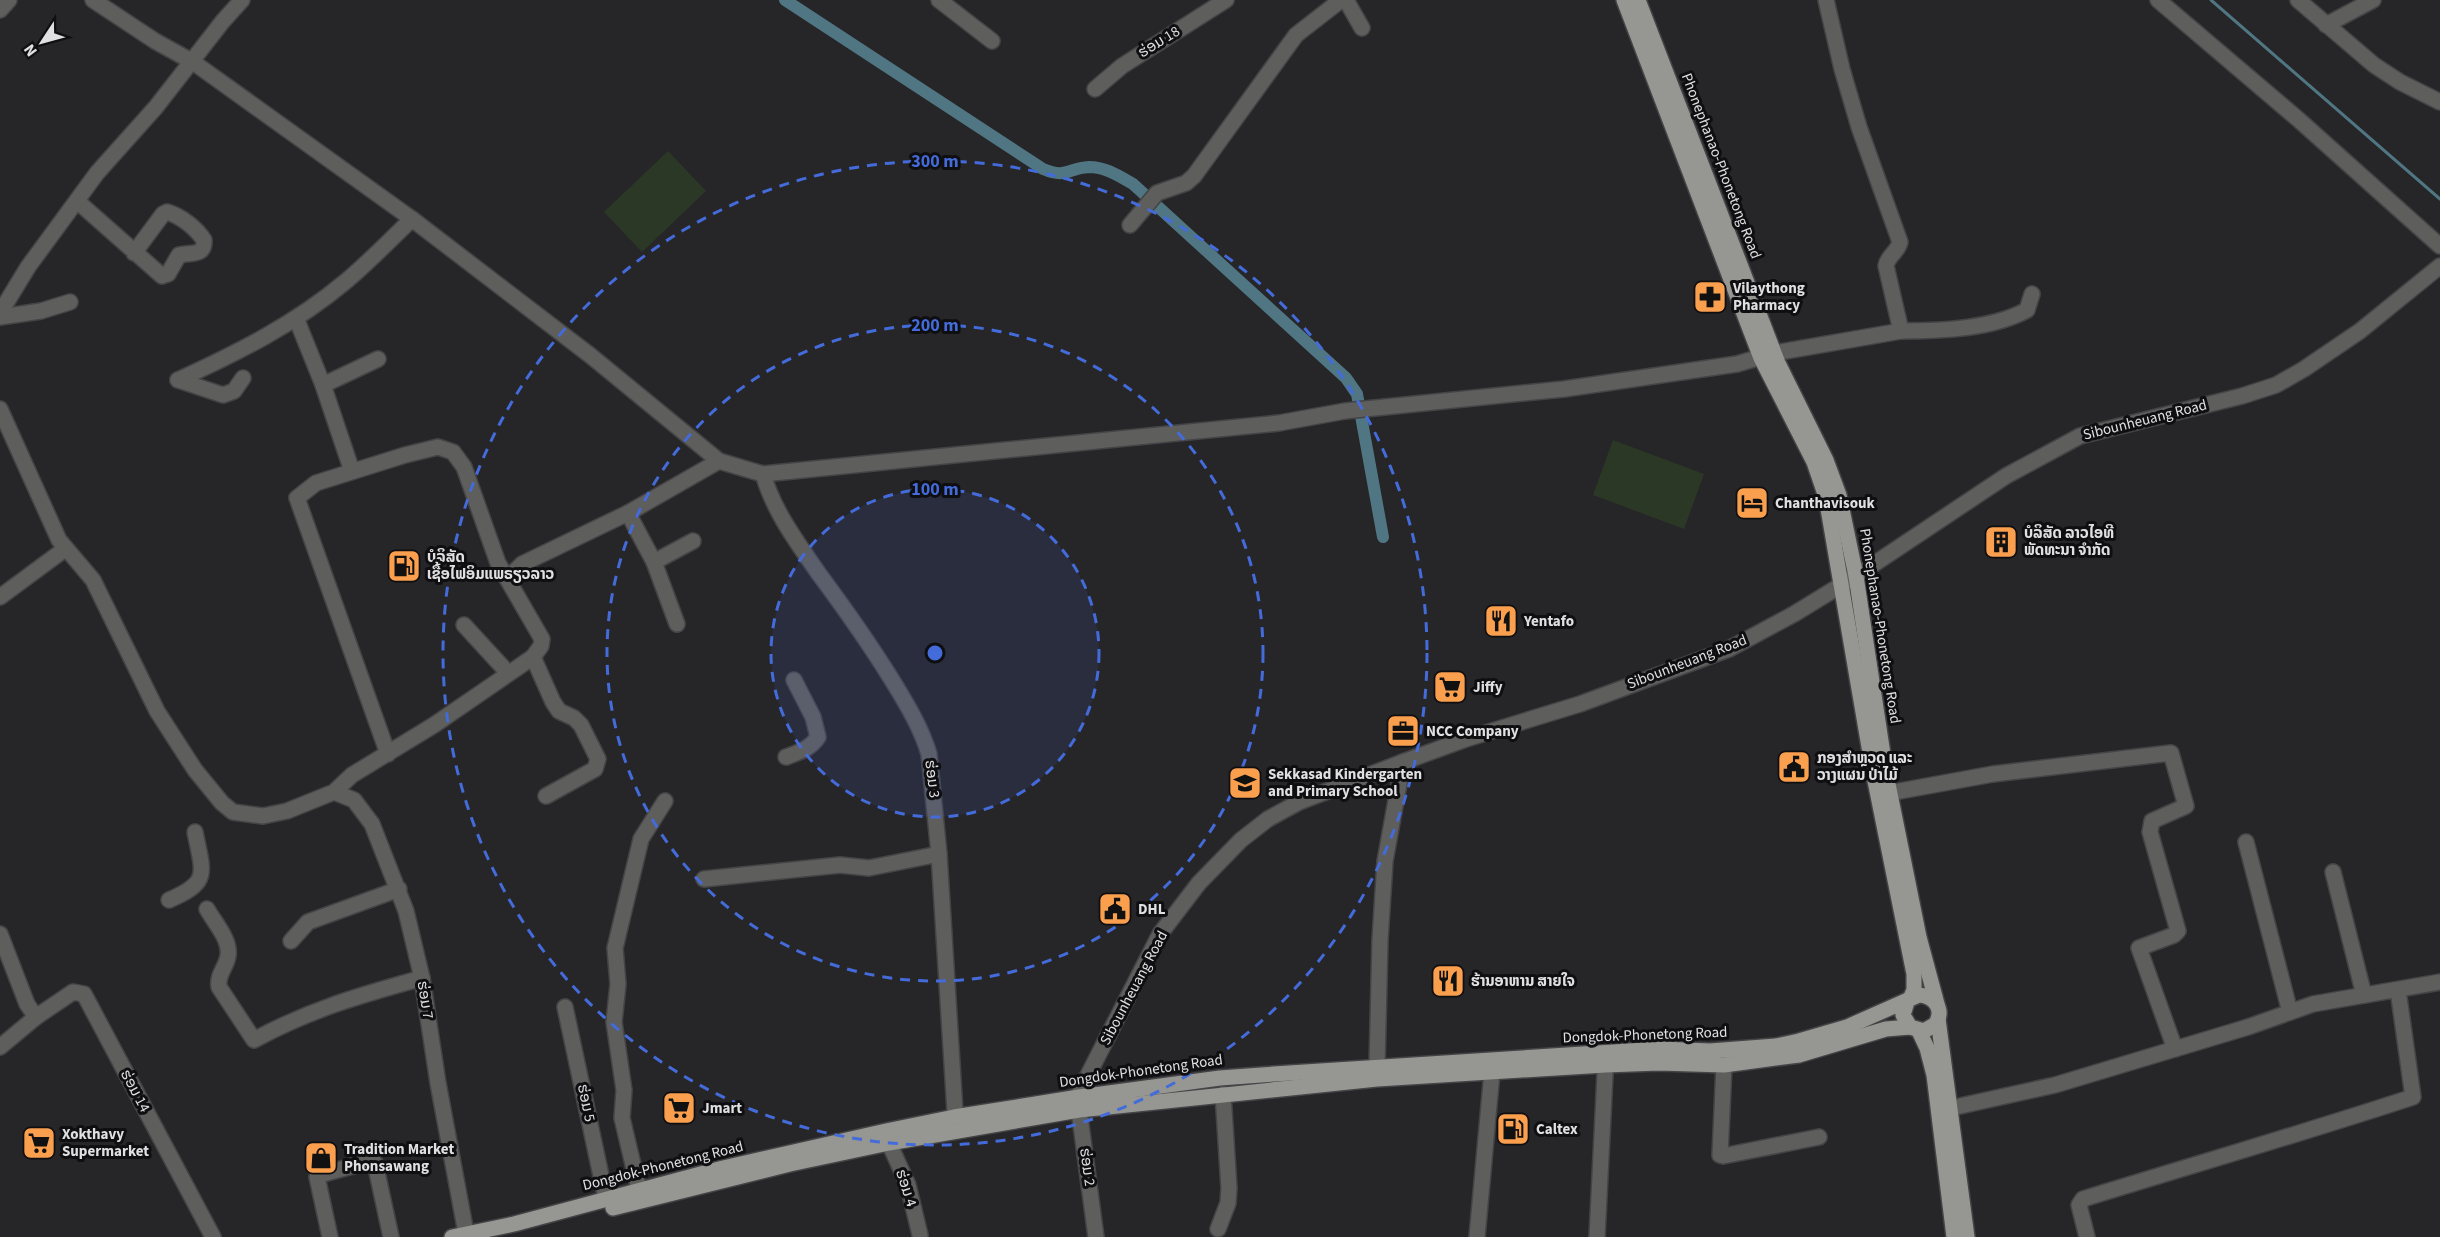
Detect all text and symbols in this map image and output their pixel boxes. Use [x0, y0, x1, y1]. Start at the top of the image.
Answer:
north arrow [12, 12, 72, 72]
street label: ຮ່ອມ 18 [1134, 21, 1184, 63]
text: N [19, 39, 43, 61]
street label: Phonephanao-Phonetong Road [1676, 70, 1766, 262]
text: 300 m [911, 149, 959, 174]
place label: Vilaythong Pharmacy [1732, 278, 1805, 316]
pharmacy icon: Vilaythong Pharmacy [1692, 279, 1728, 315]
text: 200 m [911, 313, 959, 338]
street label: Sibounheuang Road [2081, 394, 2209, 446]
text: 100 m [911, 477, 959, 502]
hotel icon: Chanthavisouk [1734, 485, 1770, 521]
place label: Chanthavisouk [1775, 493, 1875, 514]
place label: ບໍລິສັດ ລາວໄອທີ ພັດທະນາ ຈຳກັດ [2024, 523, 2114, 561]
building icon: ບໍລິສັດ ລາວໄອທີ ພັດທະນາ ຈຳກັດ [1983, 524, 2019, 560]
street label: Phonephanao-Phonetong Road [1854, 527, 1906, 725]
place label: ບໍລິສັດ ເຊື້ອໄຟອິມແພຣຽວລາວ [427, 547, 555, 585]
fuel station icon: ບໍລິສັດ ເຊື້ອໄຟອິມແພຣຽວລາວ [386, 548, 422, 584]
restaurant icon: Yentafo [1483, 603, 1519, 639]
place label: Yentafo [1523, 611, 1574, 632]
street label: Sibounheuang Road [1624, 629, 1750, 695]
centre of rings [925, 643, 945, 663]
supermarket icon: Jiffy [1432, 669, 1468, 705]
place label: Jiffy [1473, 677, 1503, 698]
office icon: NCC Company [1385, 713, 1421, 749]
place label: NCC Company [1426, 721, 1519, 742]
place label: ກອງສໍາຫຼວດ ແລະ ວາງແຜນ ປ່າໄມ້ [1817, 748, 1912, 786]
public building icon: ກອງສໍາຫຼວດ ແລະ ວາງແຜນ ປ່າໄມ້ [1776, 749, 1812, 785]
street label: ຮ່ອມ 3 [919, 759, 945, 799]
place label: Sekkasad Kindergarten and Primary School [1268, 764, 1422, 802]
school or university icon: Sekkasad Kindergarten and Primary School [1227, 765, 1263, 801]
public building icon: DHL [1097, 891, 1133, 927]
place label: DHL [1138, 899, 1166, 920]
street label: Sibounheuang Road [1095, 927, 1173, 1049]
restaurant icon: ຮ້ານອາຫານ ສາຍໃຈ [1430, 963, 1466, 999]
place label: ຮ້ານອາຫານ ສາຍໃຈ [1471, 971, 1575, 992]
street label: ຮ່ອມ 7 [412, 979, 438, 1021]
street label: Dongdok-Phonetong Road [1562, 1022, 1728, 1048]
street label: Dongdok-Phonetong Road [1058, 1049, 1224, 1093]
street label: ຮ່ອມ 14 [115, 1066, 155, 1117]
street label: ຮ່ອມ 5 [572, 1082, 600, 1124]
supermarket icon: Jmart [661, 1090, 697, 1126]
place label: Jmart [702, 1098, 742, 1119]
fuel station icon: Caltex [1495, 1111, 1531, 1147]
place label: Caltex [1536, 1119, 1578, 1140]
place label: Xokthavy Supermarket [62, 1124, 149, 1162]
supermarket icon: Xokthavy Supermarket [21, 1125, 57, 1161]
street label: Dongdok-Phonetong Road [580, 1136, 746, 1196]
place label: Tradition Market Phonsawang [344, 1139, 454, 1177]
shop icon: Tradition Market Phonsawang [303, 1140, 339, 1176]
street label: ຮ່ອມ 2 [1074, 1147, 1100, 1187]
street label: ຮ່ອມ 4 [890, 1167, 922, 1210]

